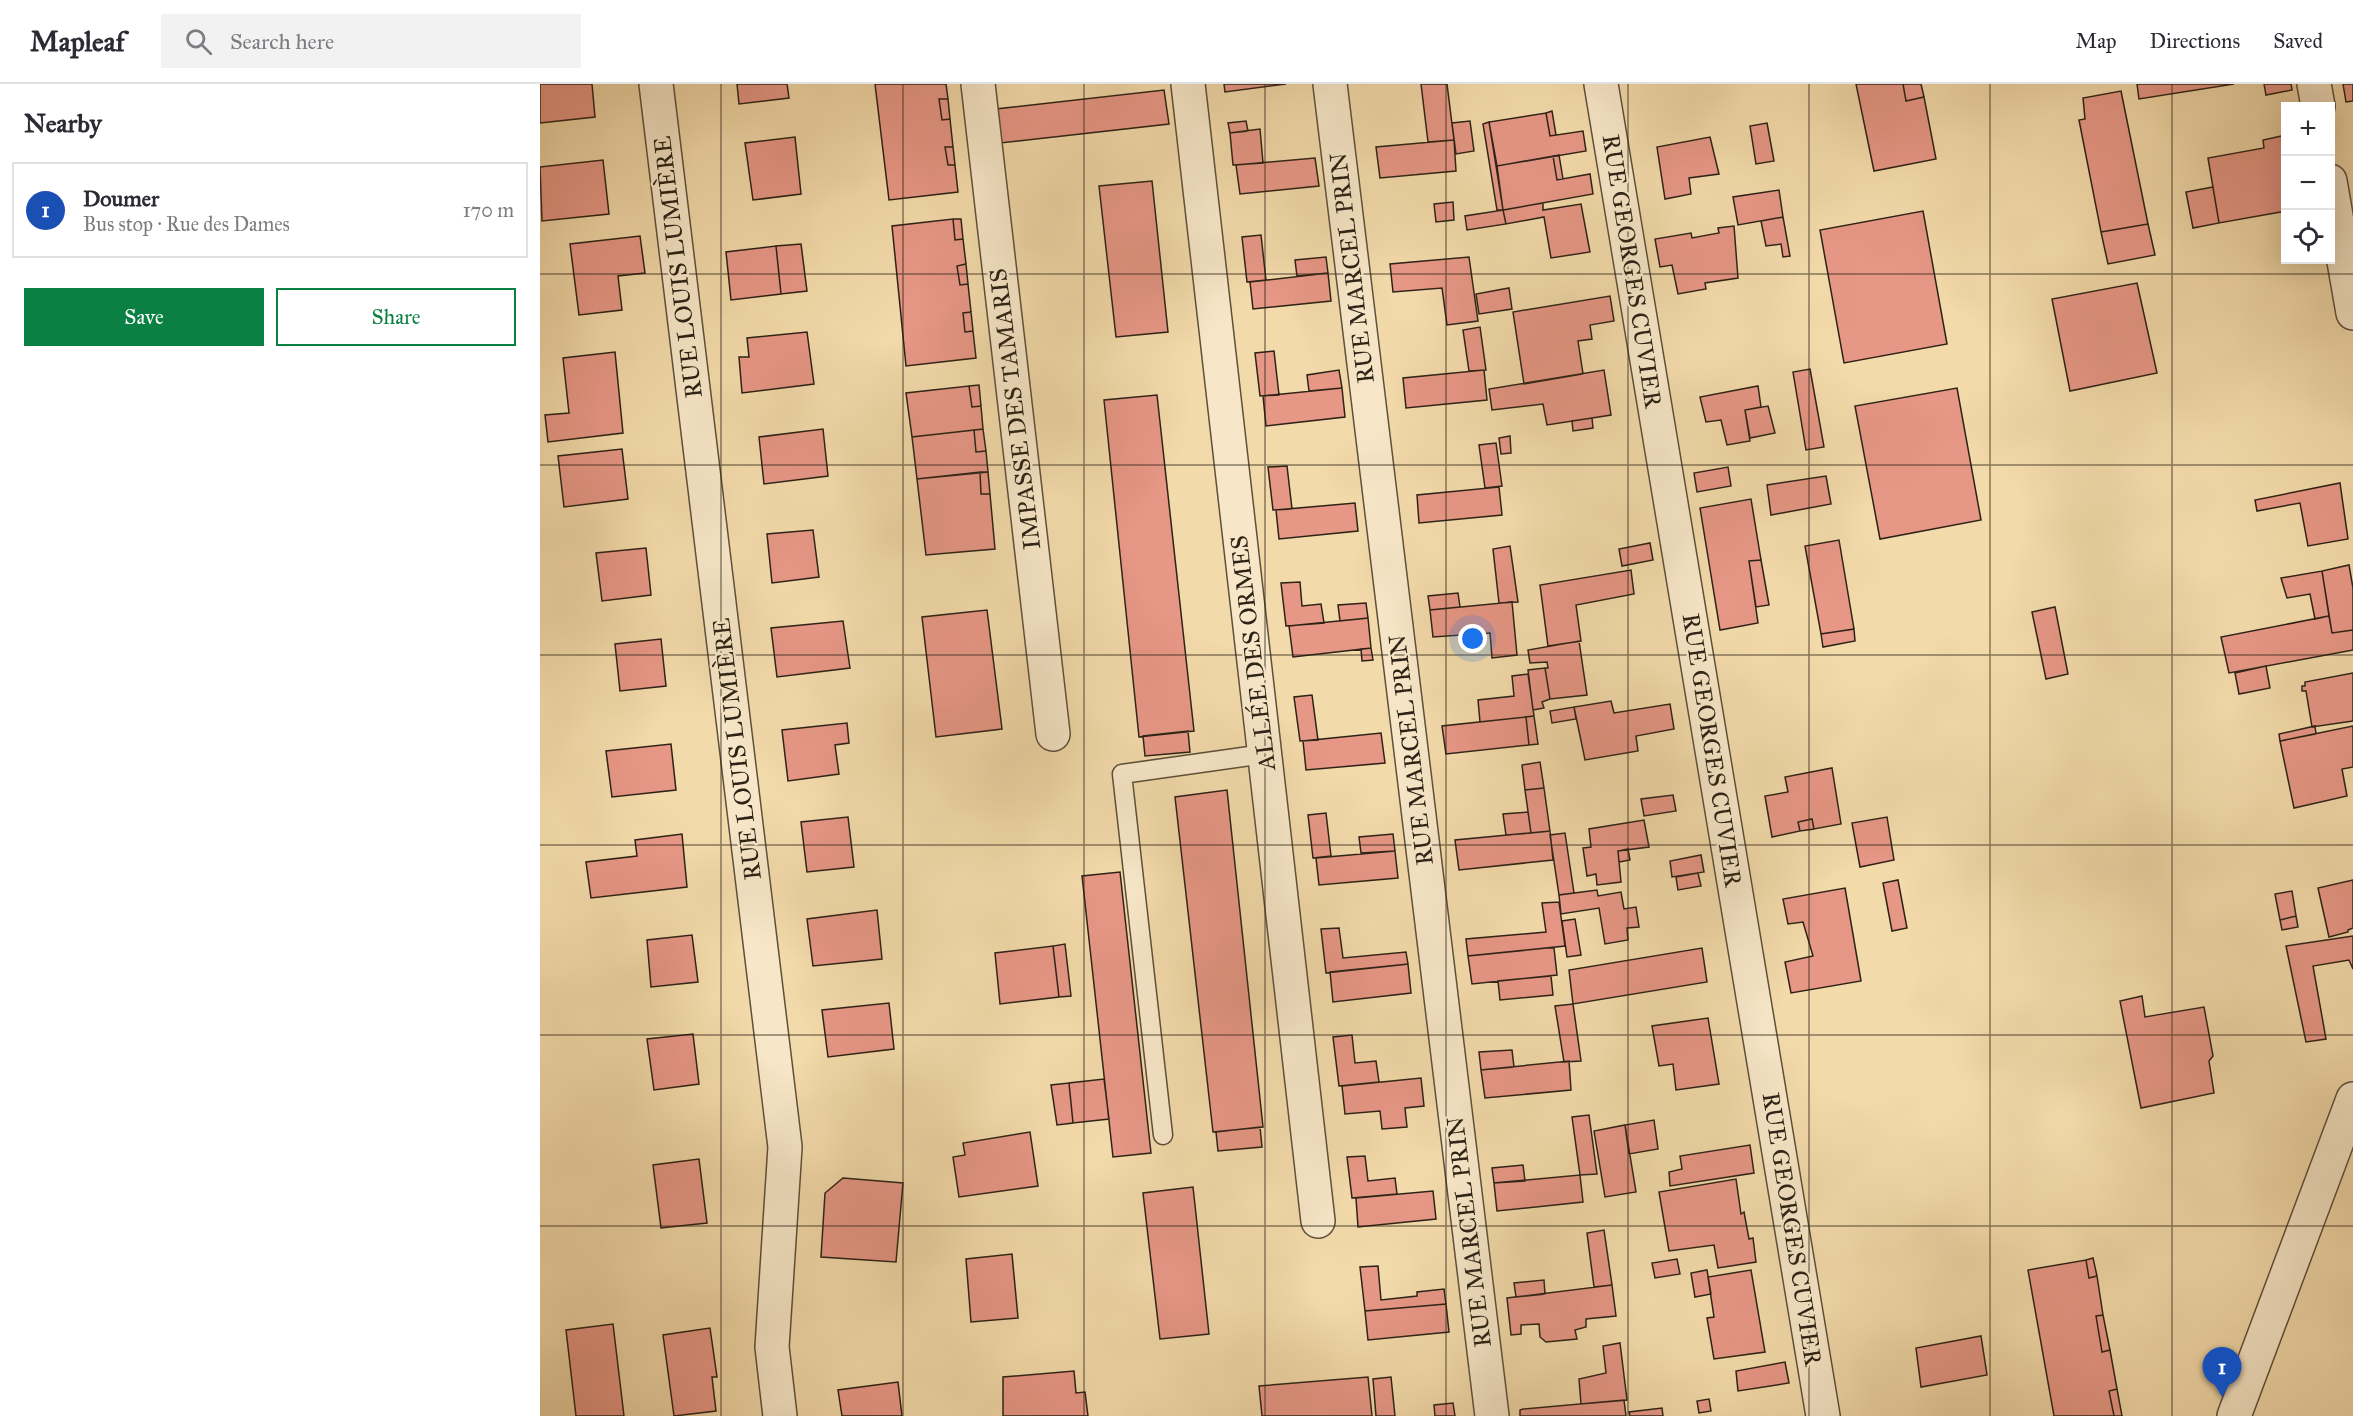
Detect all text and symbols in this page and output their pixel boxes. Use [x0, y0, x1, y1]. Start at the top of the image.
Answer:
search box [161, 14, 581, 68]
text: Mapleaf [30, 24, 125, 59]
icon: search [182, 25, 215, 58]
text: Search here [230, 28, 334, 55]
text: Map [2076, 28, 2117, 54]
text: Directions [2150, 28, 2240, 54]
text: Saved [2273, 28, 2323, 54]
map controls [2281, 102, 2335, 264]
button: + [2281, 102, 2335, 156]
text: Nearby [24, 107, 102, 139]
street label: RUE GEORGES CUVIER [1596, 132, 1669, 411]
street label: RUE LOUIS LUMIÈRE [647, 134, 709, 400]
street label: RUE MARCEL PRIN [1323, 151, 1381, 385]
button: − [2281, 156, 2335, 210]
text: Doumer [83, 185, 159, 212]
text: 1 [42, 198, 49, 222]
text: 170 m [463, 198, 514, 222]
button: locate [2281, 210, 2335, 264]
text: Bus stop · Rue des Dames [83, 212, 290, 236]
street label: IMPASSE DES TAMARIS [983, 267, 1047, 551]
button: Save [24, 288, 264, 346]
button: Share [276, 288, 516, 346]
street label: ALLÉE DES ORMES [1224, 534, 1282, 773]
street label: RUE GEORGES CUVIER [1676, 611, 1749, 890]
street label: RUE LOUIS LUMIÈRE [706, 616, 768, 882]
your location [1458, 624, 1487, 653]
street label: RUE MARCEL PRIN [1382, 633, 1440, 867]
street label: RUE GEORGES CUVIER [1756, 1090, 1829, 1369]
street label: RUE MARCEL PRIN [1440, 1115, 1498, 1349]
pin: 1 [2202, 1348, 2242, 1397]

